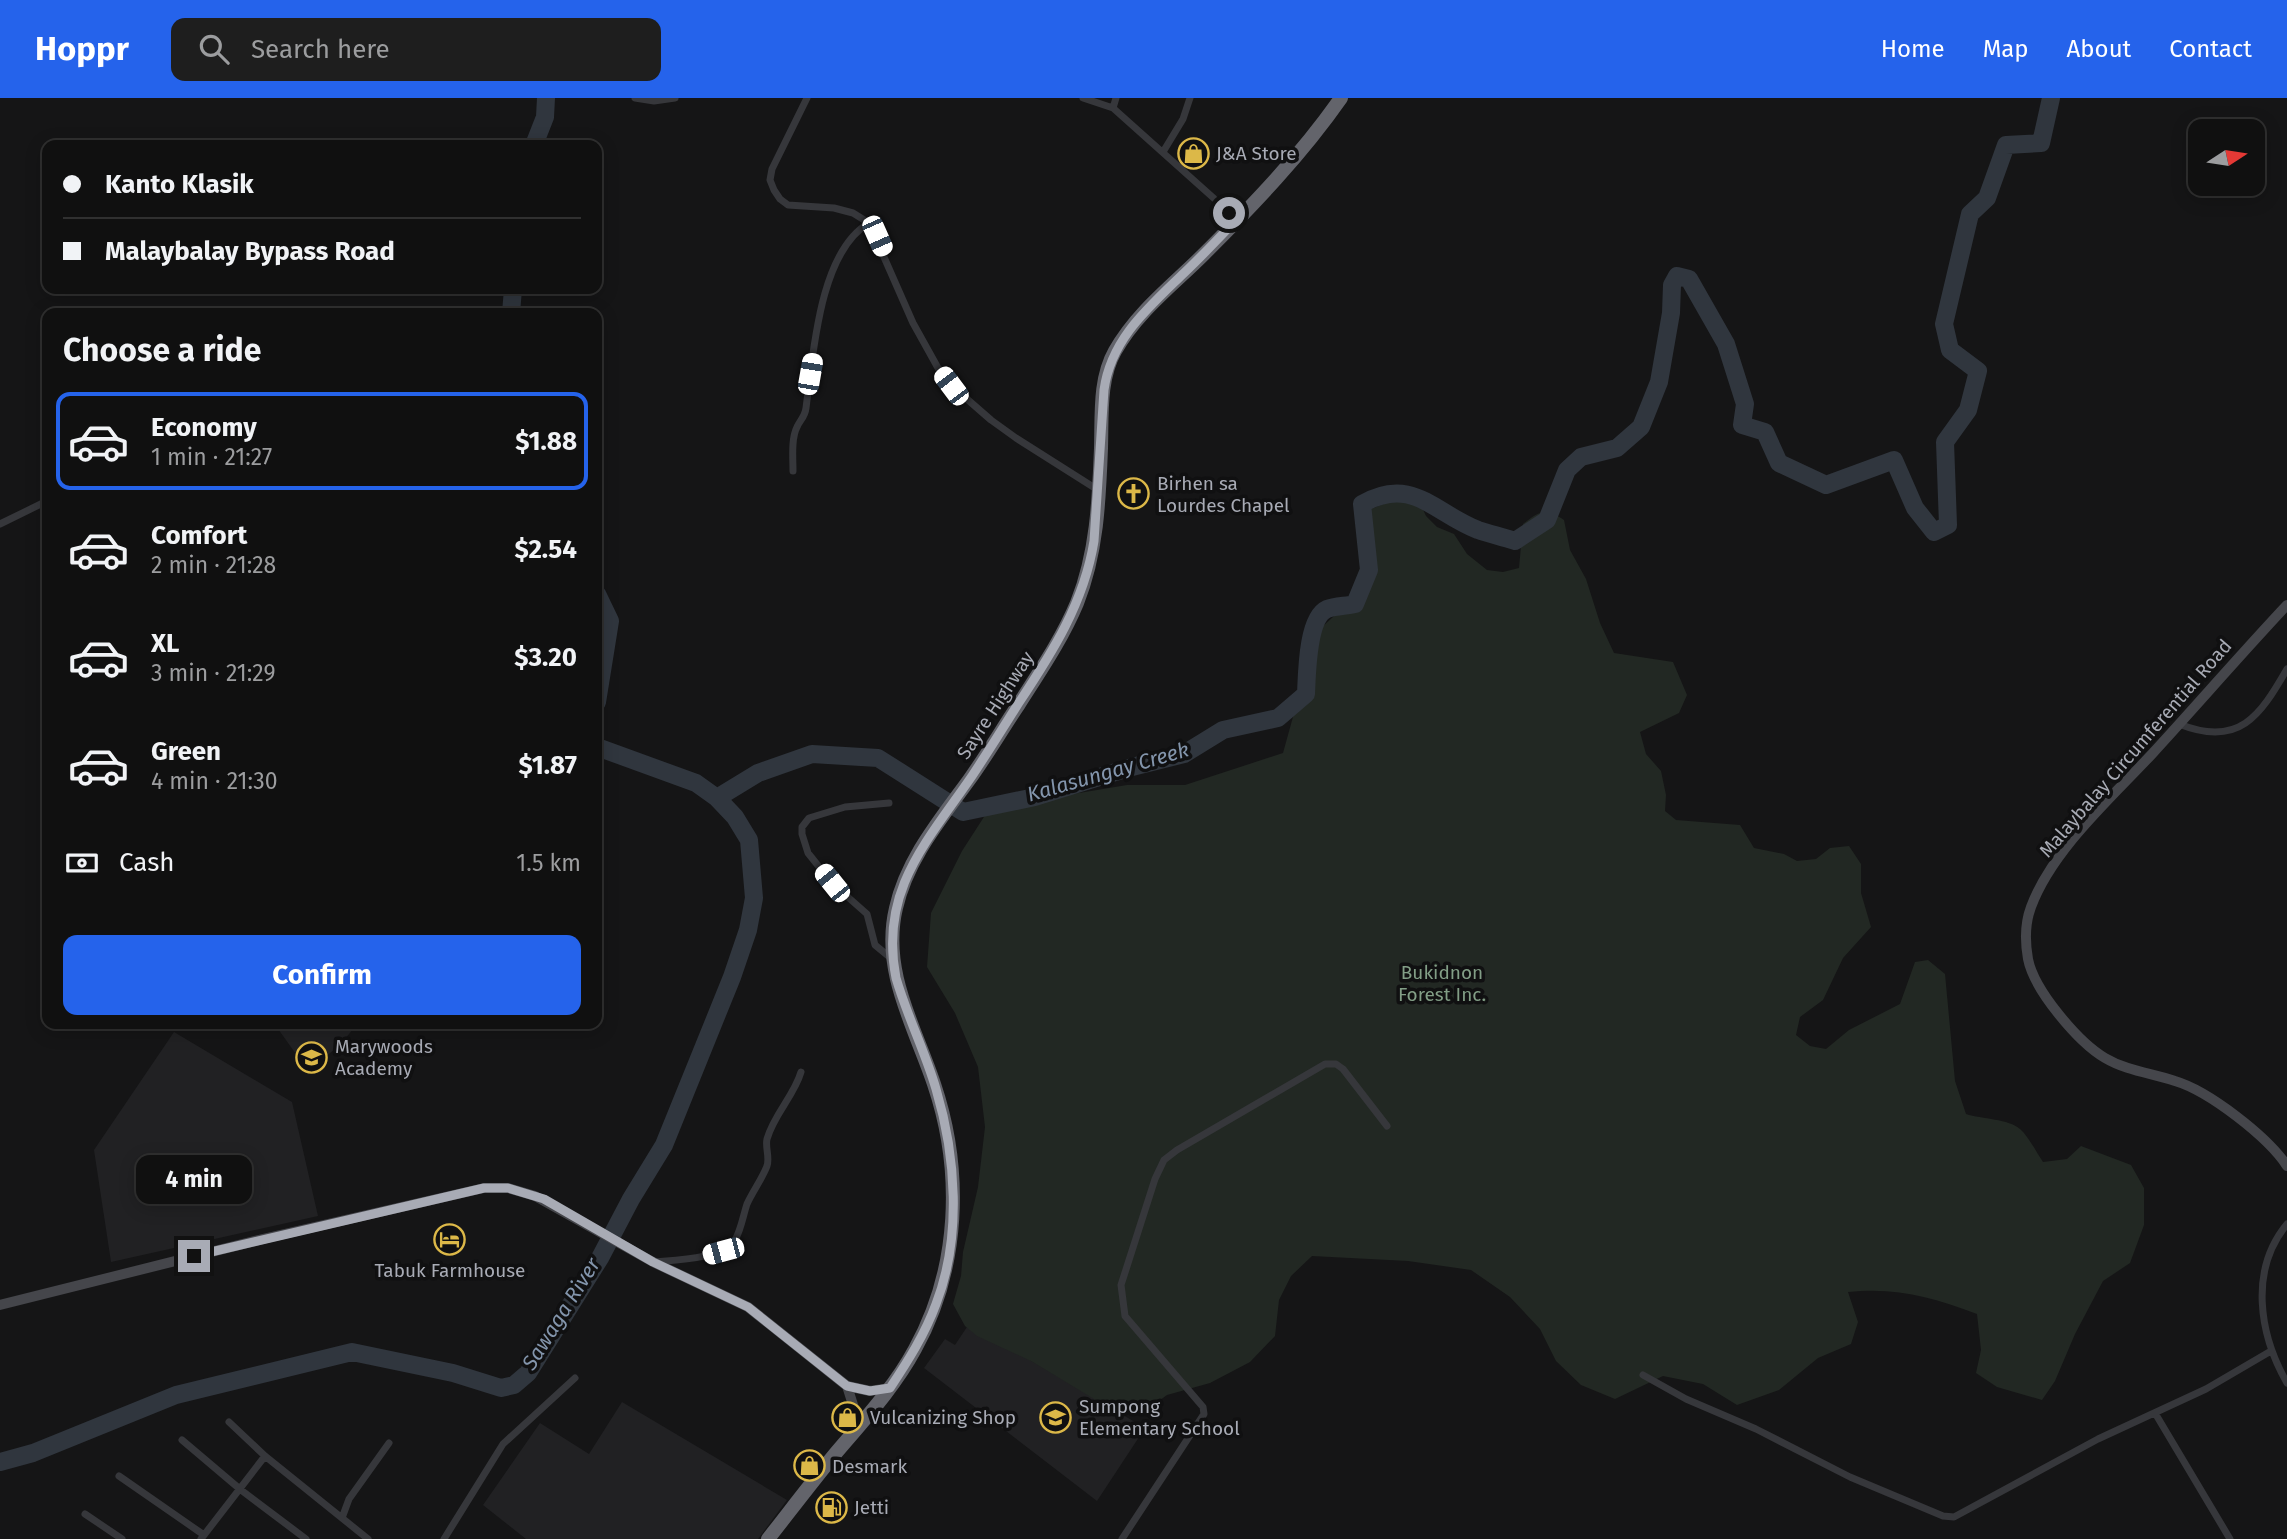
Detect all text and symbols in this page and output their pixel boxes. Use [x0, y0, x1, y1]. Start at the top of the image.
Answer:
search box [171, 18, 661, 81]
text: Hoppr [35, 29, 129, 69]
icon: search [195, 30, 233, 68]
text: Search here [251, 34, 390, 65]
text: Home [1881, 35, 1945, 63]
text: Map [1983, 35, 2029, 63]
text: About [2067, 35, 2131, 63]
text: Contact [2169, 35, 2252, 63]
north arrow [2188, 119, 2264, 196]
map controls [2188, 119, 2265, 196]
shop icon: J&A Store [1176, 136, 1210, 170]
place label: J&A Store [1216, 142, 1297, 165]
text: Kanto Klasik [105, 169, 254, 200]
route start [1213, 197, 1245, 229]
car [859, 213, 896, 259]
text: Malaybalay Bypass Road [105, 236, 395, 267]
text: Choose a ride [63, 331, 261, 369]
car [797, 351, 824, 397]
car [930, 363, 973, 409]
icon: car [67, 410, 130, 473]
text: Economy [151, 412, 257, 443]
text: $1.88 [515, 426, 577, 457]
text: 1 min · 21:27 [151, 443, 272, 471]
place label: Birhen sa Lourdes Chapel [1157, 472, 1290, 517]
church icon: Birhen sa Lourdes Chapel [1117, 477, 1151, 511]
icon: car [67, 518, 130, 581]
text: Comfort [151, 520, 247, 551]
text: $2.54 [514, 534, 577, 565]
text: 2 min · 21:28 [151, 551, 276, 579]
icon: car [67, 626, 130, 689]
text: XL [151, 628, 179, 659]
street label: Malaybalay Circumferential Road [2034, 635, 2236, 862]
text: $3.20 [514, 642, 577, 673]
street label: Sayre Highway [952, 646, 1039, 764]
text: 3 min · 21:29 [151, 659, 275, 687]
icon: car [67, 734, 130, 797]
text: Green [151, 736, 221, 767]
water label: Kalasungay Creek [1024, 736, 1192, 808]
text: $1.87 [518, 750, 577, 781]
text: 4 min · 21:30 [151, 767, 278, 795]
icon: cash [63, 844, 101, 882]
text: Cash [119, 847, 175, 878]
text: 1.5 km [516, 849, 581, 877]
car [811, 860, 854, 906]
button: Confirm [63, 935, 581, 1015]
park label: Bukidnon Forest Inc. [1398, 961, 1486, 1006]
place label: Marywoods Academy [335, 1035, 433, 1080]
school or university icon: Marywoods Academy [295, 1040, 329, 1074]
callout: 4 min [136, 1154, 252, 1204]
text: 4 min [165, 1165, 223, 1193]
hotel icon: Tabuk Farmhouse [433, 1222, 467, 1256]
car [700, 1235, 747, 1267]
route end [178, 1240, 210, 1272]
water label: Sawaga River [516, 1252, 606, 1376]
place label: Tabuk Farmhouse [375, 1259, 525, 1282]
place label: Sumpong Elementary School [1079, 1395, 1240, 1440]
shop icon: Vulcanizing Shop [830, 1400, 864, 1434]
school or university icon: Sumpong Elementary School [1039, 1400, 1073, 1434]
place label: Vulcanizing Shop [870, 1406, 1016, 1429]
shop icon: Desmark [792, 1449, 826, 1483]
place label: Desmark [832, 1455, 907, 1478]
fuel station icon: Jetti [814, 1490, 848, 1524]
place label: Jetti [854, 1496, 889, 1519]

